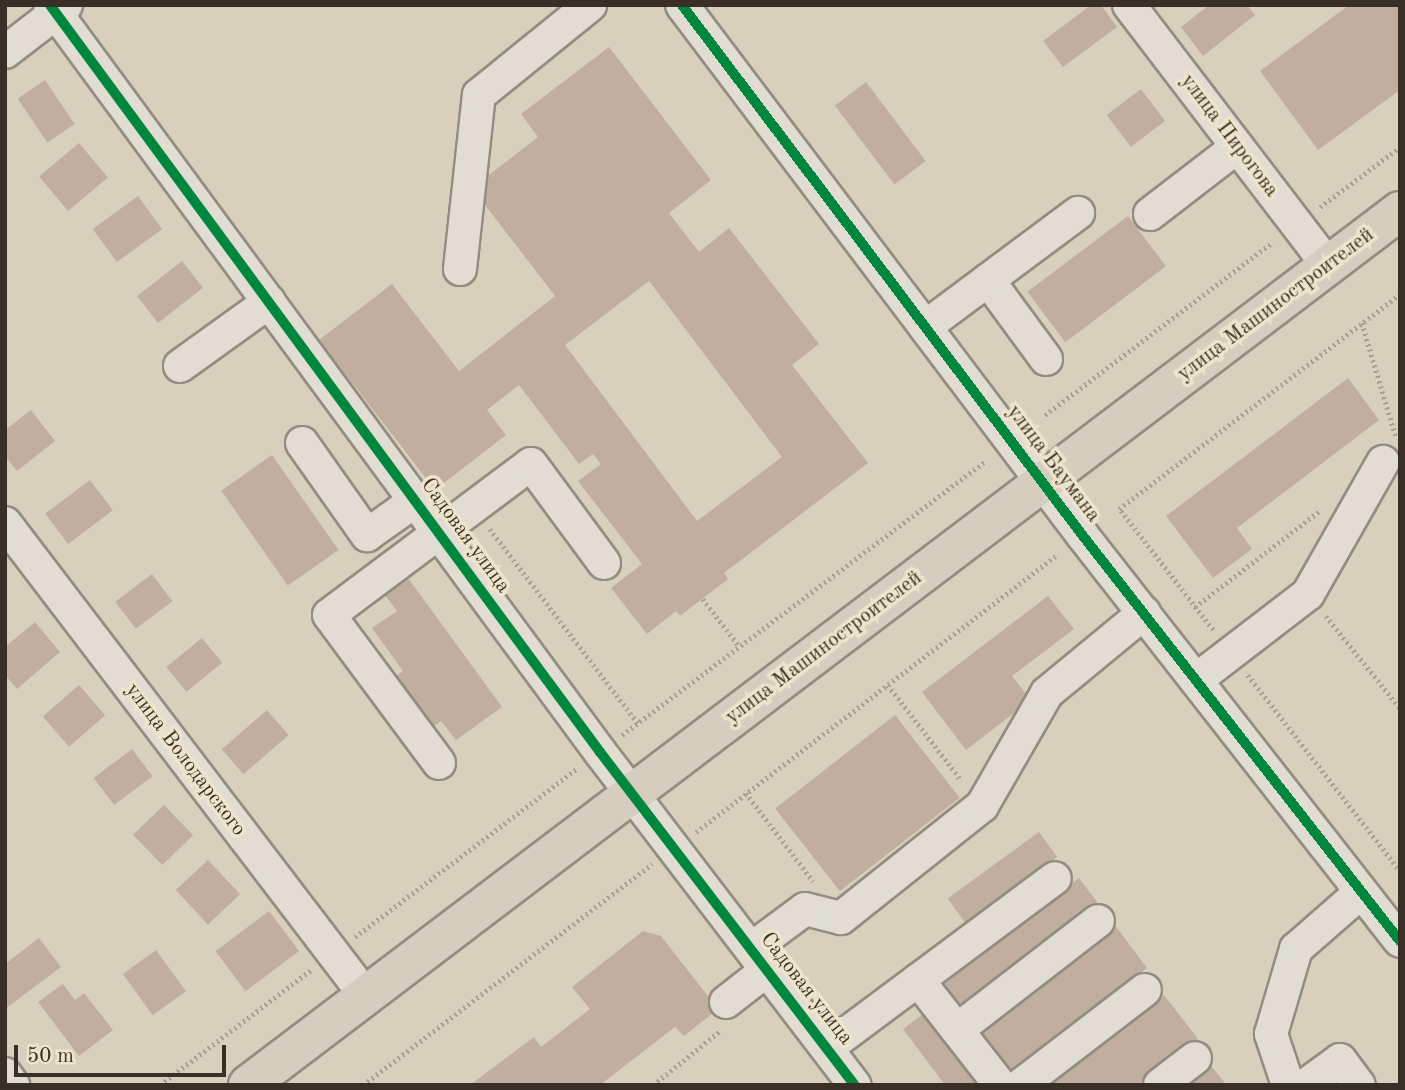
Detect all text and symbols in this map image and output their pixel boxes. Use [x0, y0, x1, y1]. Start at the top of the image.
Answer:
street label: улица Пирогова [1175, 69, 1283, 203]
street label: улица Машиностроителей [1173, 223, 1379, 387]
street label: улица Баумана [1001, 400, 1105, 528]
street label: Садовая улица [415, 474, 515, 598]
street label: улица Машиностроителей [721, 566, 927, 730]
street label: улица Володарского [119, 679, 251, 841]
street label: Садовая улица [754, 928, 858, 1050]
scale bar [18, 1030, 229, 1074]
text: 50 m [27, 1046, 74, 1067]

